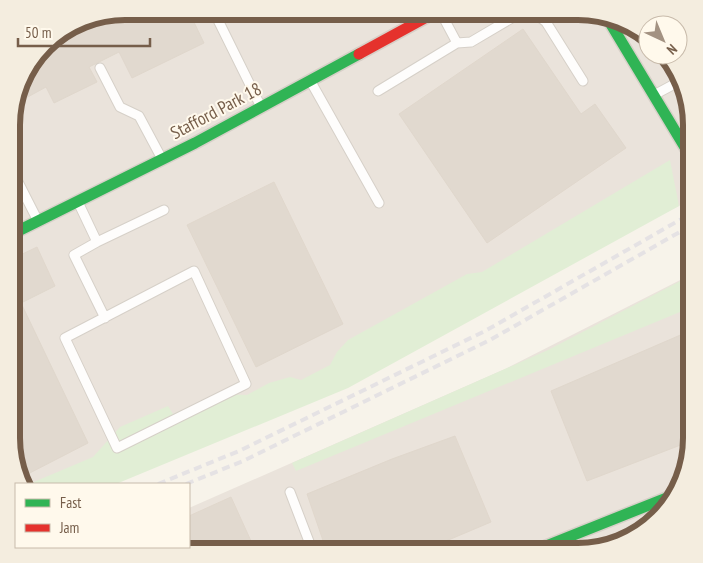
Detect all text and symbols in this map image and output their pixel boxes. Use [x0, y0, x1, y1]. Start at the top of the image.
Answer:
scale bar [18, 15, 150, 47]
north arrow [638, 15, 688, 65]
text: 50 m [25, 23, 51, 42]
text: N [663, 40, 681, 58]
street label: Stafford Park 18 [166, 77, 265, 144]
legend [15, 483, 190, 548]
text: Fast [60, 493, 81, 512]
text: Jam [59, 518, 79, 537]

